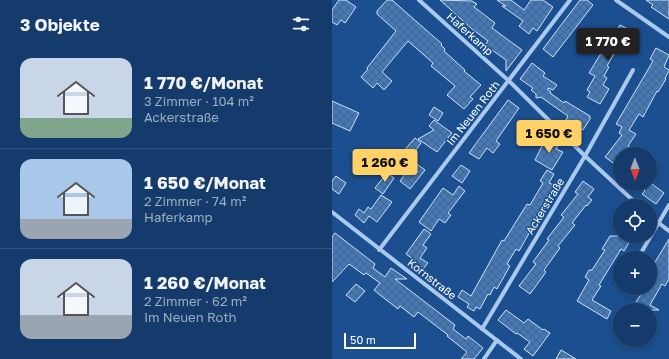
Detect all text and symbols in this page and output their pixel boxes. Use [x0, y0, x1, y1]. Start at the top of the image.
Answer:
street label: Haferkamp [444, 9, 496, 58]
icon: filters [290, 13, 312, 35]
text: 3 Objekte [20, 14, 100, 35]
pin: 1 770 € [571, 28, 645, 62]
text: 1 770 € [586, 33, 630, 49]
text: 1 770 €/Monat [144, 72, 263, 93]
icon: home [52, 74, 100, 122]
street label: Im Neuen Roth [443, 78, 502, 148]
text: 3 Zimmer · 104 m² [144, 93, 254, 109]
text: Ackerstraße [144, 109, 219, 125]
pin: 1 650 € [512, 120, 586, 154]
text: 1 650 € [526, 125, 573, 141]
north arrow [613, 147, 657, 191]
map controls [613, 147, 657, 347]
pin: 1 260 € [348, 149, 422, 183]
text: 1 260 € [362, 154, 409, 170]
text: 1 650 €/Monat [144, 172, 266, 193]
icon: home [52, 175, 100, 223]
street label: Ackerstraße [523, 175, 566, 236]
text: 2 Zimmer · 74 m² [144, 193, 246, 209]
button: locate [613, 199, 657, 243]
text: Haferkamp [144, 209, 213, 225]
button: + [613, 251, 657, 295]
street label: Kornstraße [405, 255, 459, 302]
text: 1 260 €/Monat [144, 272, 266, 293]
icon: home [52, 275, 100, 323]
text: 2 Zimmer · 62 m² [144, 293, 247, 309]
button: − [613, 303, 657, 347]
text: Im Neuen Roth [144, 309, 237, 325]
scale bar [344, 331, 416, 350]
text: 50 m [350, 333, 376, 346]

